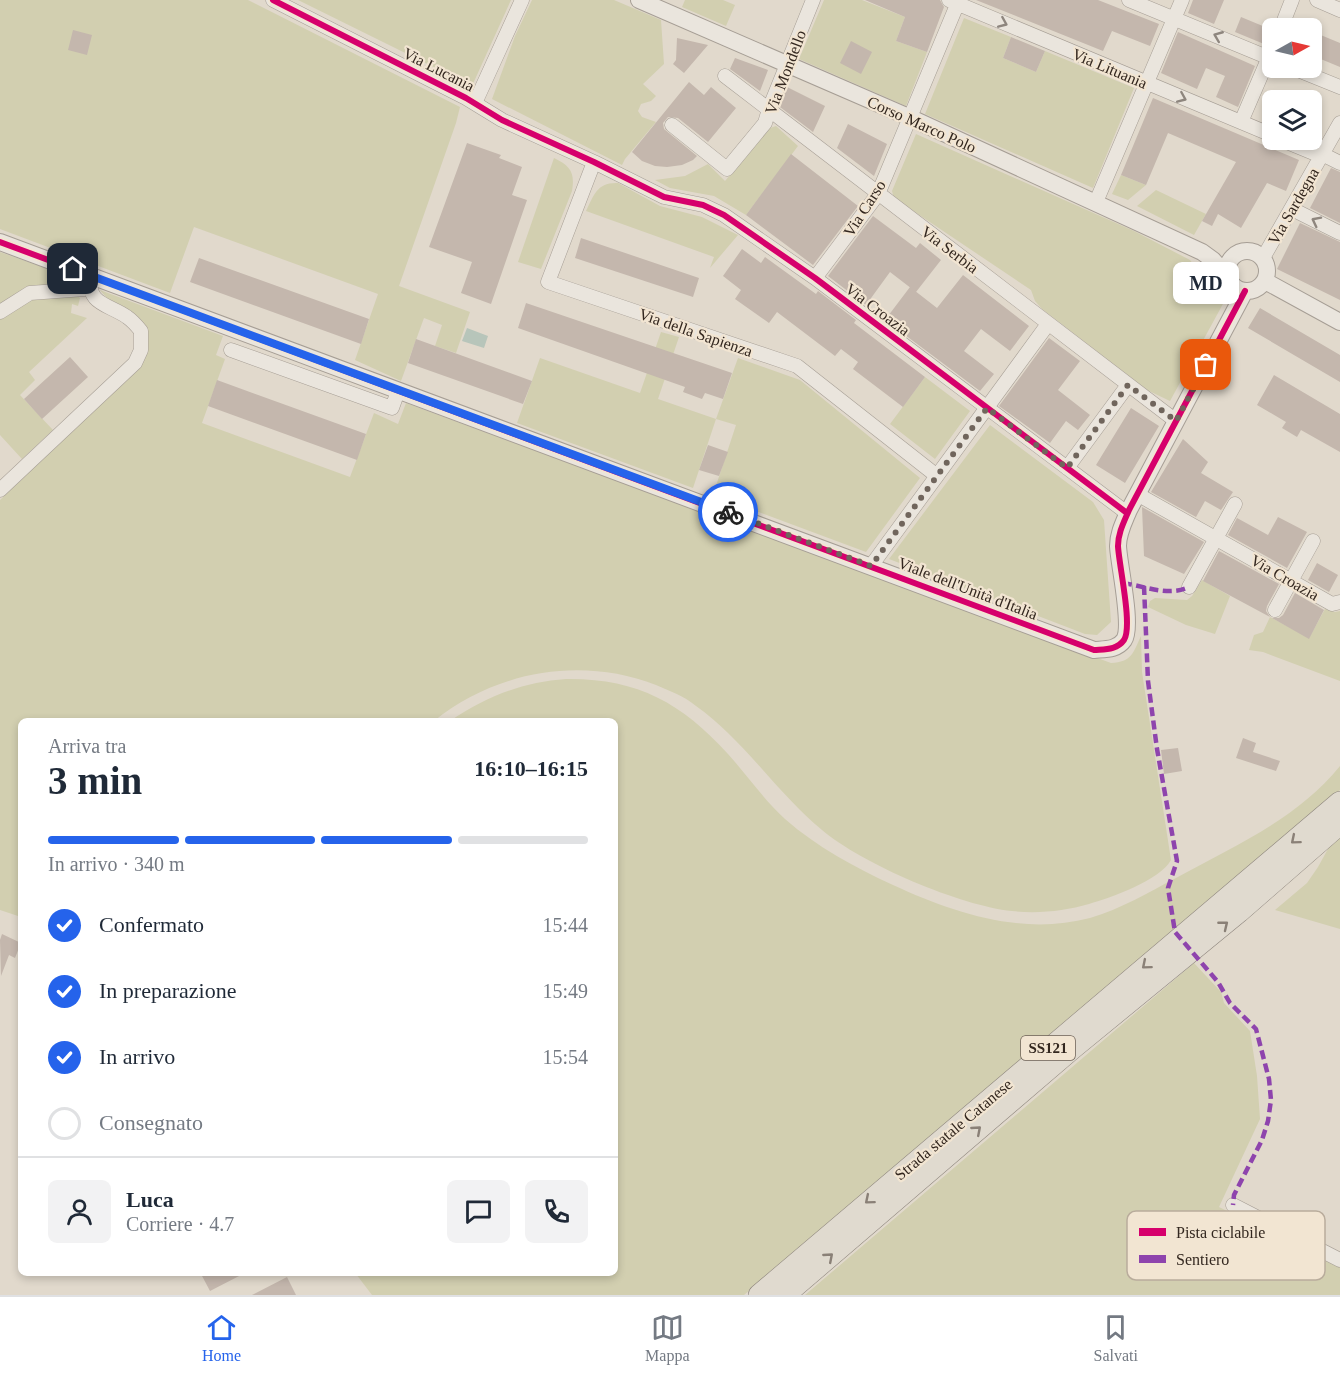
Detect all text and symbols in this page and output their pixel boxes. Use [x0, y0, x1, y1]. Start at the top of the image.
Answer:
one-way arrow [996, 16, 1007, 28]
north arrow [1262, 18, 1322, 78]
map controls [1262, 18, 1322, 150]
street label: Via Mondello [762, 28, 809, 116]
one-way arrow [1213, 31, 1224, 44]
street label: Via Lucania [400, 44, 477, 95]
street label: Via Lituania [1070, 45, 1150, 92]
button: layers [1262, 90, 1322, 150]
one-way arrow [1176, 91, 1187, 103]
street label: Corso Marco Polo [865, 93, 979, 156]
street label: Via Sardegna [1265, 165, 1323, 248]
street label: Via Carso [840, 177, 889, 240]
one-way arrow [1311, 217, 1322, 229]
street label: Via Serbia [918, 222, 982, 276]
pin [47, 243, 98, 294]
icon: home [56, 252, 89, 285]
callout: MD [1173, 263, 1239, 305]
text: MD [1189, 272, 1223, 294]
street label: Via Croazia [842, 280, 913, 339]
street label: Via della Sapienza [636, 305, 755, 361]
pin [1180, 339, 1231, 390]
icon: bag [1189, 348, 1222, 381]
courier [698, 482, 758, 542]
icon: bike [712, 496, 745, 529]
street label: Via Croazia [1248, 551, 1322, 604]
street label: Viale dell'Unità d'Italia [896, 554, 1040, 623]
text: Arriva tra [48, 735, 126, 757]
text: 16:10–16:15 [474, 756, 588, 781]
text: 3 min [48, 759, 142, 802]
one-way arrow [1291, 833, 1302, 844]
text: In arrivo · 340 m [48, 853, 185, 875]
icon: check [48, 909, 81, 942]
text: Confermato [99, 912, 204, 937]
text: 15:44 [542, 914, 588, 936]
one-way arrow [1217, 921, 1228, 932]
one-way arrow [1142, 958, 1153, 969]
icon: check [48, 975, 81, 1008]
text: In preparazione [99, 978, 236, 1003]
text: 15:49 [542, 980, 588, 1002]
road number: SS121 [1021, 1036, 1075, 1060]
icon: check [48, 1041, 81, 1074]
text: In arrivo [99, 1044, 175, 1069]
text: 15:54 [542, 1046, 588, 1068]
street label: Strada statale Catanese [891, 1075, 1015, 1183]
text: Consegnato [99, 1110, 203, 1135]
one-way arrow [970, 1126, 981, 1137]
button: person [48, 1180, 111, 1243]
button: chat [447, 1180, 510, 1243]
button: phone [525, 1180, 588, 1243]
text: Luca [126, 1187, 174, 1212]
one-way arrow [865, 1193, 876, 1204]
legend [1127, 1211, 1325, 1280]
text: Corriere · 4.7 [126, 1213, 234, 1235]
text: Pista ciclabile [1176, 1224, 1265, 1241]
text: Sentiero [1176, 1251, 1229, 1268]
one-way arrow [822, 1253, 833, 1264]
tab: Home [202, 1311, 241, 1365]
tab: Mappa [645, 1311, 690, 1365]
tab: Salvati [1094, 1311, 1138, 1365]

